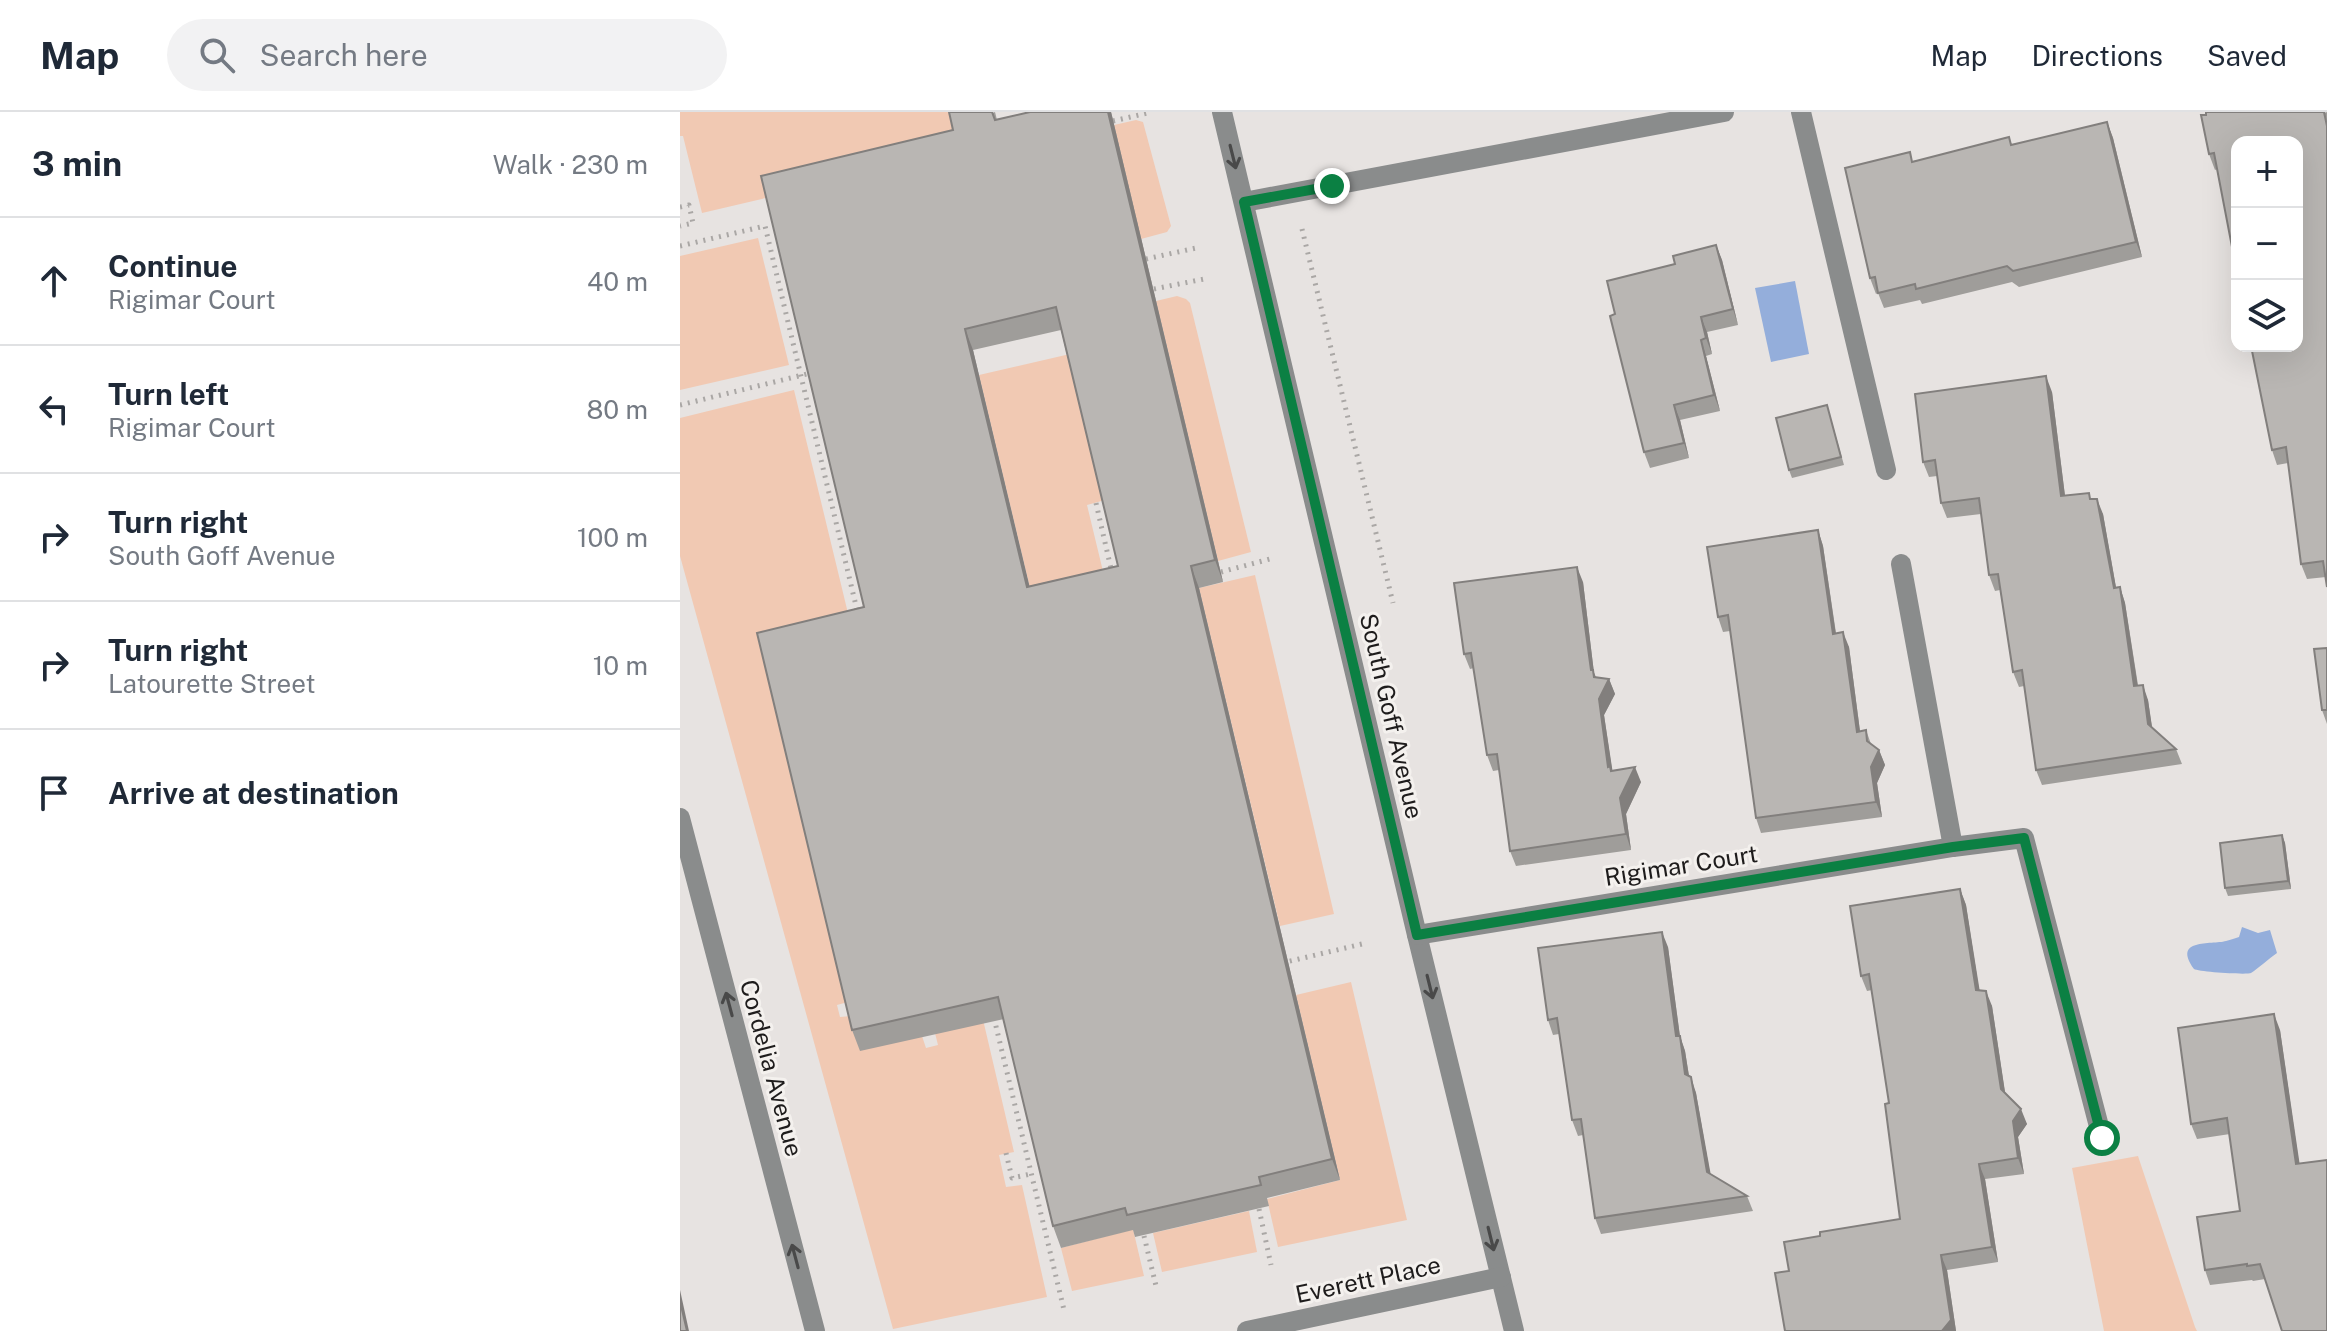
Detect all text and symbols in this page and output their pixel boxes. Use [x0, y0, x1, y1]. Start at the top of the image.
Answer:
search box [167, 19, 727, 91]
text: Map [40, 33, 119, 78]
icon: search [195, 33, 239, 77]
text: Search here [259, 37, 428, 73]
text: Map [1931, 39, 1987, 72]
text: Directions [2031, 39, 2163, 72]
text: Saved [2207, 39, 2287, 72]
map controls [2231, 136, 2303, 352]
button: + [2231, 136, 2303, 208]
text: 3 min [32, 144, 122, 184]
one-way arrow [1226, 144, 1241, 170]
text: Walk · 230 m [493, 149, 648, 180]
route end [1314, 168, 1350, 204]
button: − [2231, 208, 2303, 280]
text: Continue [108, 248, 238, 284]
icon: ahead [32, 259, 76, 303]
text: 40 m [587, 266, 648, 297]
button: layers [2231, 280, 2303, 352]
text: Rigimar Court [108, 284, 276, 315]
text: Turn left [108, 376, 229, 412]
icon: left [32, 387, 76, 431]
text: 80 m [587, 394, 648, 425]
text: Rigimar Court [108, 412, 276, 443]
text: Turn right [108, 504, 248, 540]
icon: right [32, 515, 76, 559]
text: 100 m [577, 522, 648, 553]
text: South Goff Avenue [108, 540, 335, 571]
street label: South Goff Avenue [1355, 611, 1429, 821]
text: Turn right [108, 632, 248, 668]
icon: right [32, 643, 76, 687]
text: 10 m [593, 650, 648, 681]
text: Latourette Street [108, 668, 316, 699]
icon: arrive [32, 771, 76, 815]
text: Arrive at destination [108, 775, 399, 811]
street label: Rigimar Court [1602, 839, 1760, 891]
one-way arrow [1423, 973, 1438, 999]
street label: Cordelia Avenue [735, 977, 809, 1159]
one-way arrow [720, 992, 735, 1018]
route start [2084, 1120, 2120, 1156]
one-way arrow [1485, 1226, 1500, 1252]
one-way arrow [786, 1243, 801, 1269]
street label: Everett Place [1293, 1250, 1443, 1308]

